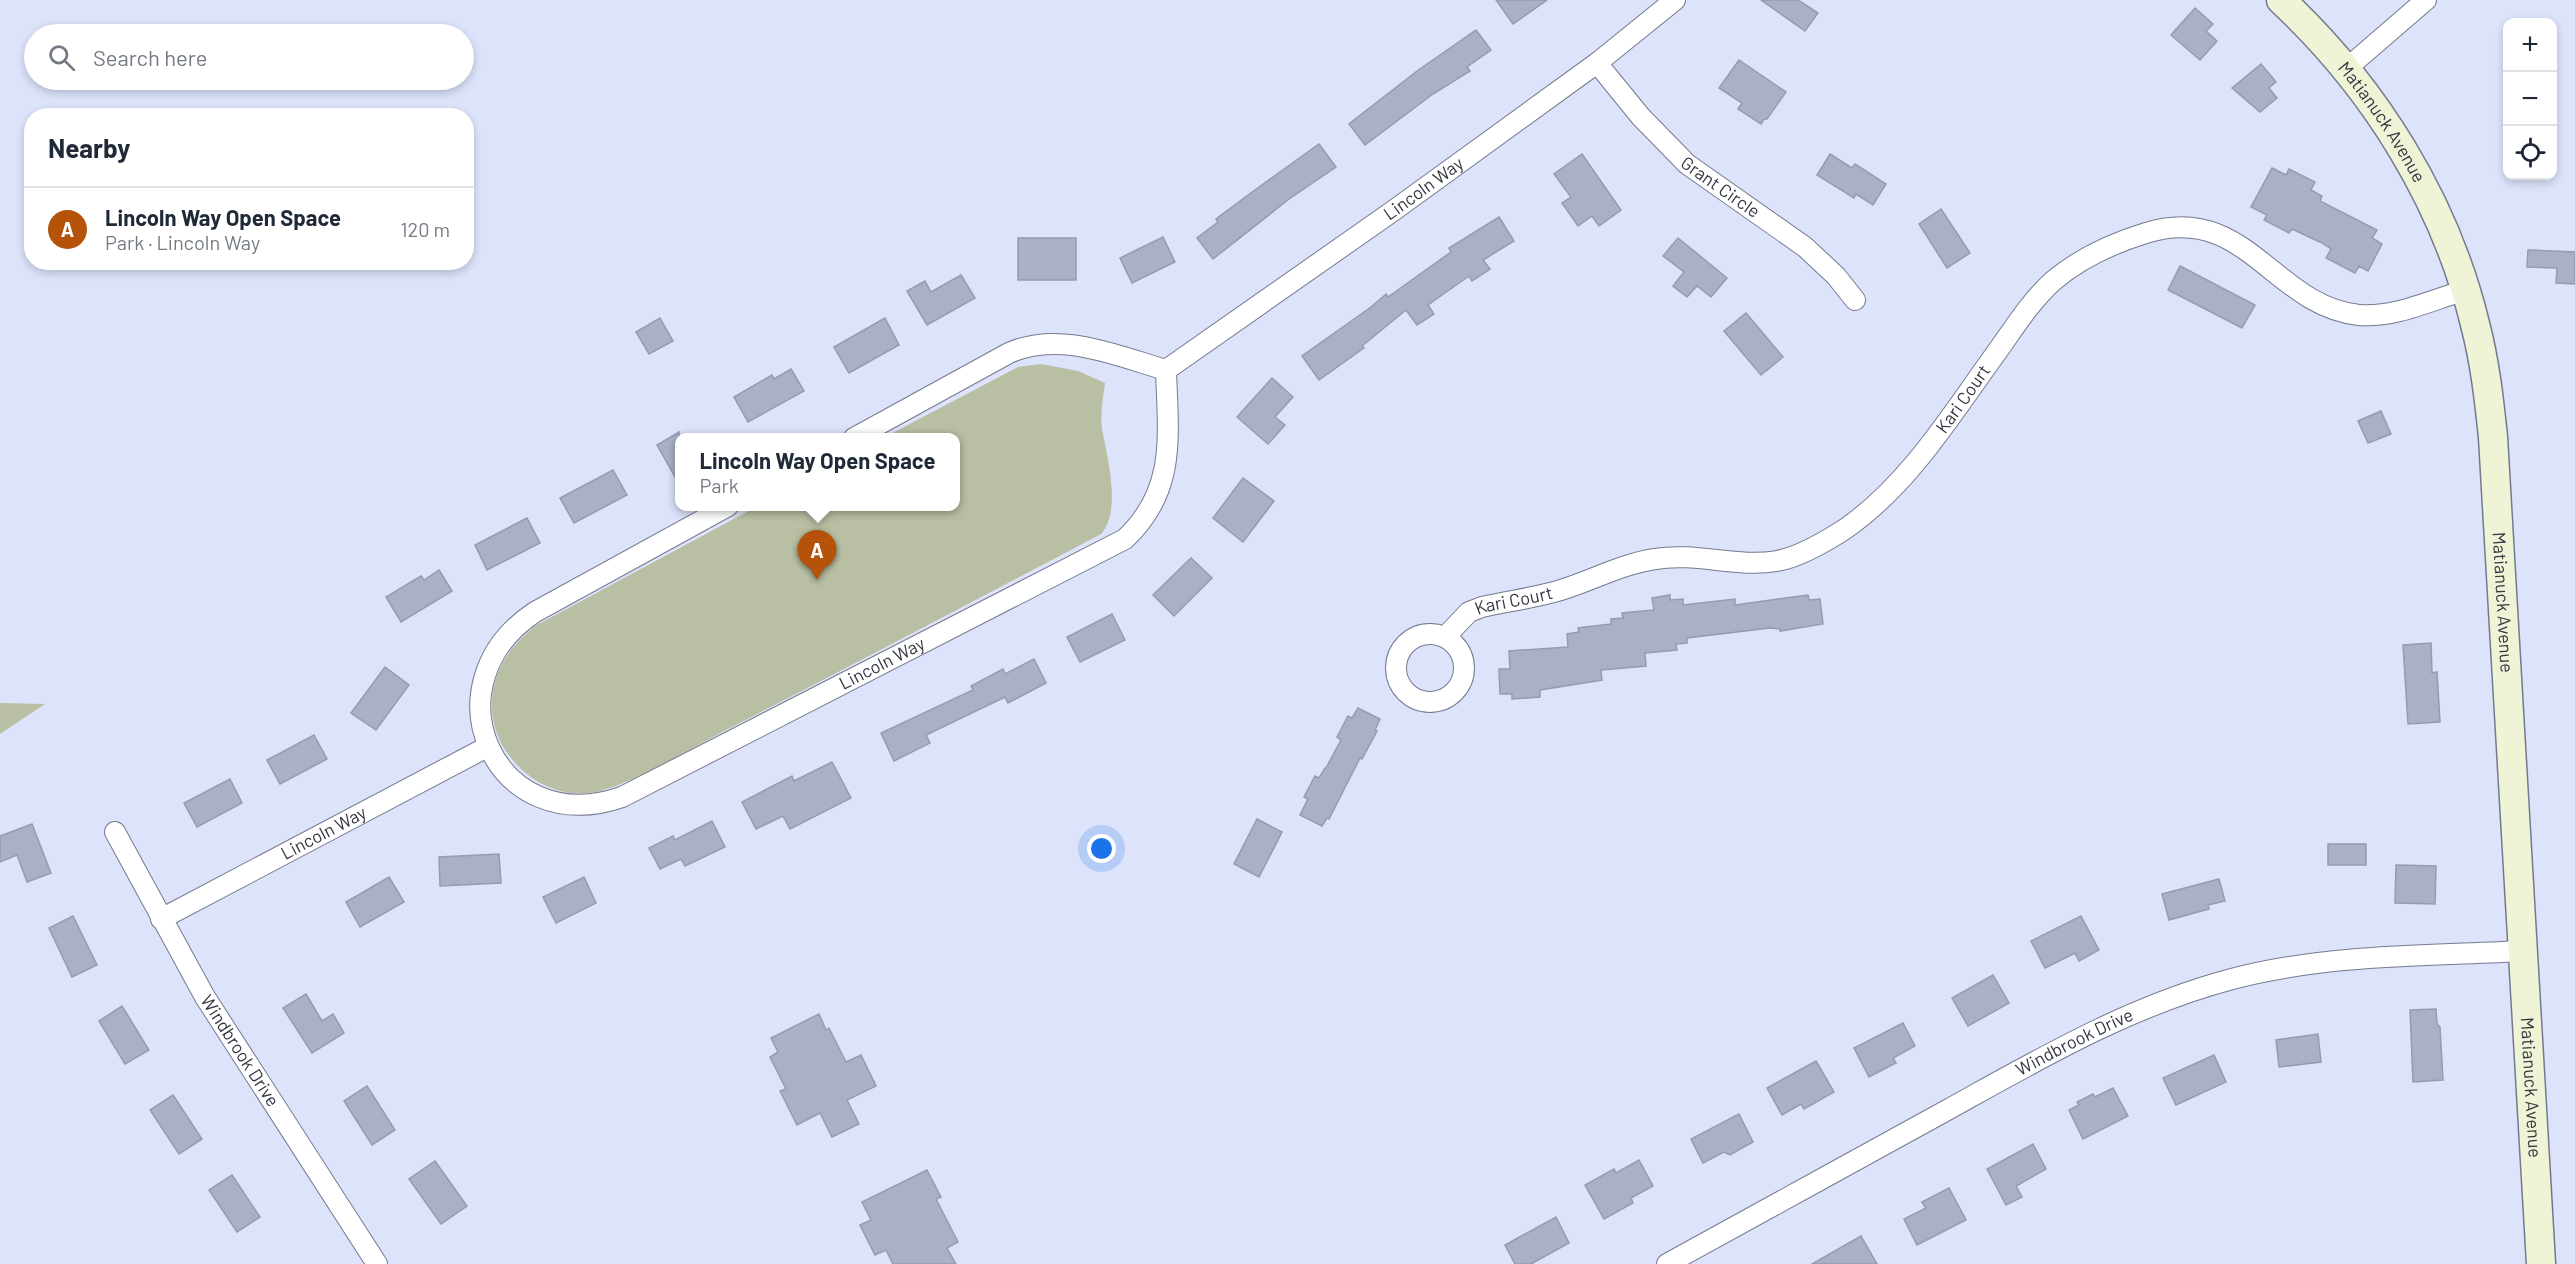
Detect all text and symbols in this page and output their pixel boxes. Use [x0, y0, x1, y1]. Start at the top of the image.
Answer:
map controls [2503, 18, 2557, 180]
button: + [2503, 18, 2557, 72]
search box [24, 24, 474, 90]
icon: search [45, 41, 78, 74]
text: Search here [93, 44, 207, 70]
street label: Matianuck Avenue [2334, 57, 2431, 186]
button: − [2503, 72, 2557, 126]
button: locate [2503, 126, 2557, 180]
text: Nearby [48, 132, 130, 163]
street label: Grant Circle [1677, 151, 1765, 222]
street label: Lincoln Way [1379, 152, 1467, 224]
text: Lincoln Way Open Space [105, 204, 341, 230]
text: A [61, 217, 74, 241]
text: 120 m [400, 217, 450, 241]
text: Park · Lincoln Way [105, 230, 260, 254]
street label: Kari Court [1931, 360, 1994, 437]
popup [675, 433, 960, 511]
text: Lincoln Way Open Space [699, 447, 936, 473]
text: Park [699, 473, 739, 497]
pin: A [798, 530, 836, 580]
street label: Matianuck Avenue [2489, 531, 2519, 673]
street label: Kari Court [1471, 581, 1555, 619]
street label: Lincoln Way [835, 632, 928, 694]
street label: Lincoln Way [277, 801, 370, 864]
your location [1087, 834, 1116, 863]
street label: Windbrook Drive [196, 990, 285, 1110]
street label: Windbrook Drive [2011, 1003, 2136, 1080]
street label: Matianuck Avenue [2517, 1016, 2547, 1158]

